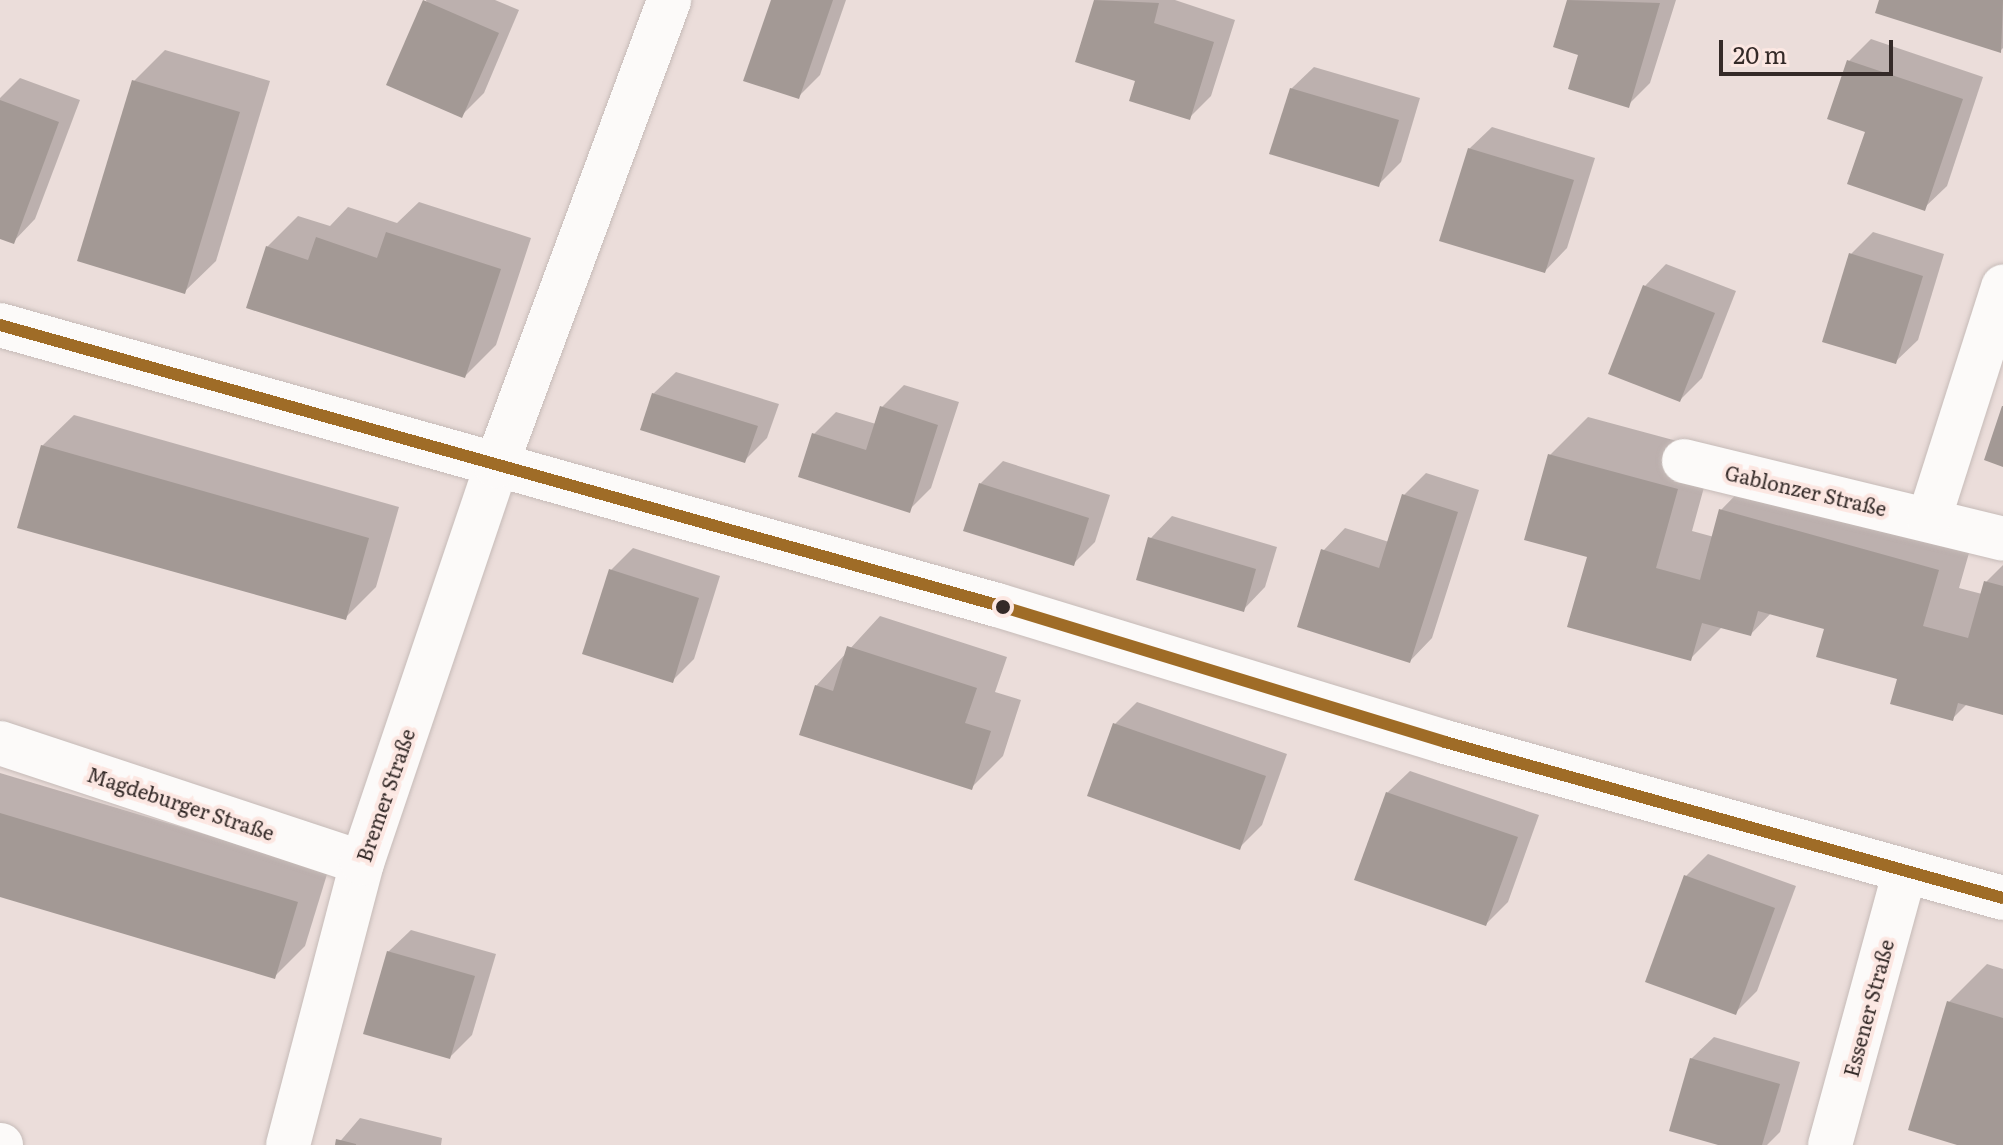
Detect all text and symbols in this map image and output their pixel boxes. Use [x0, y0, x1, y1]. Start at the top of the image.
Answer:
scale bar [1723, 24, 1897, 74]
text: 20 m [1733, 36, 1787, 71]
street label: Gablonzer Straße [1723, 460, 1889, 520]
unlabelled marker [995, 599, 1011, 615]
street label: Bremer Straße [351, 725, 419, 865]
street label: Magdeburger Straße [84, 761, 278, 845]
street label: Essener Straße [1838, 937, 1898, 1079]

